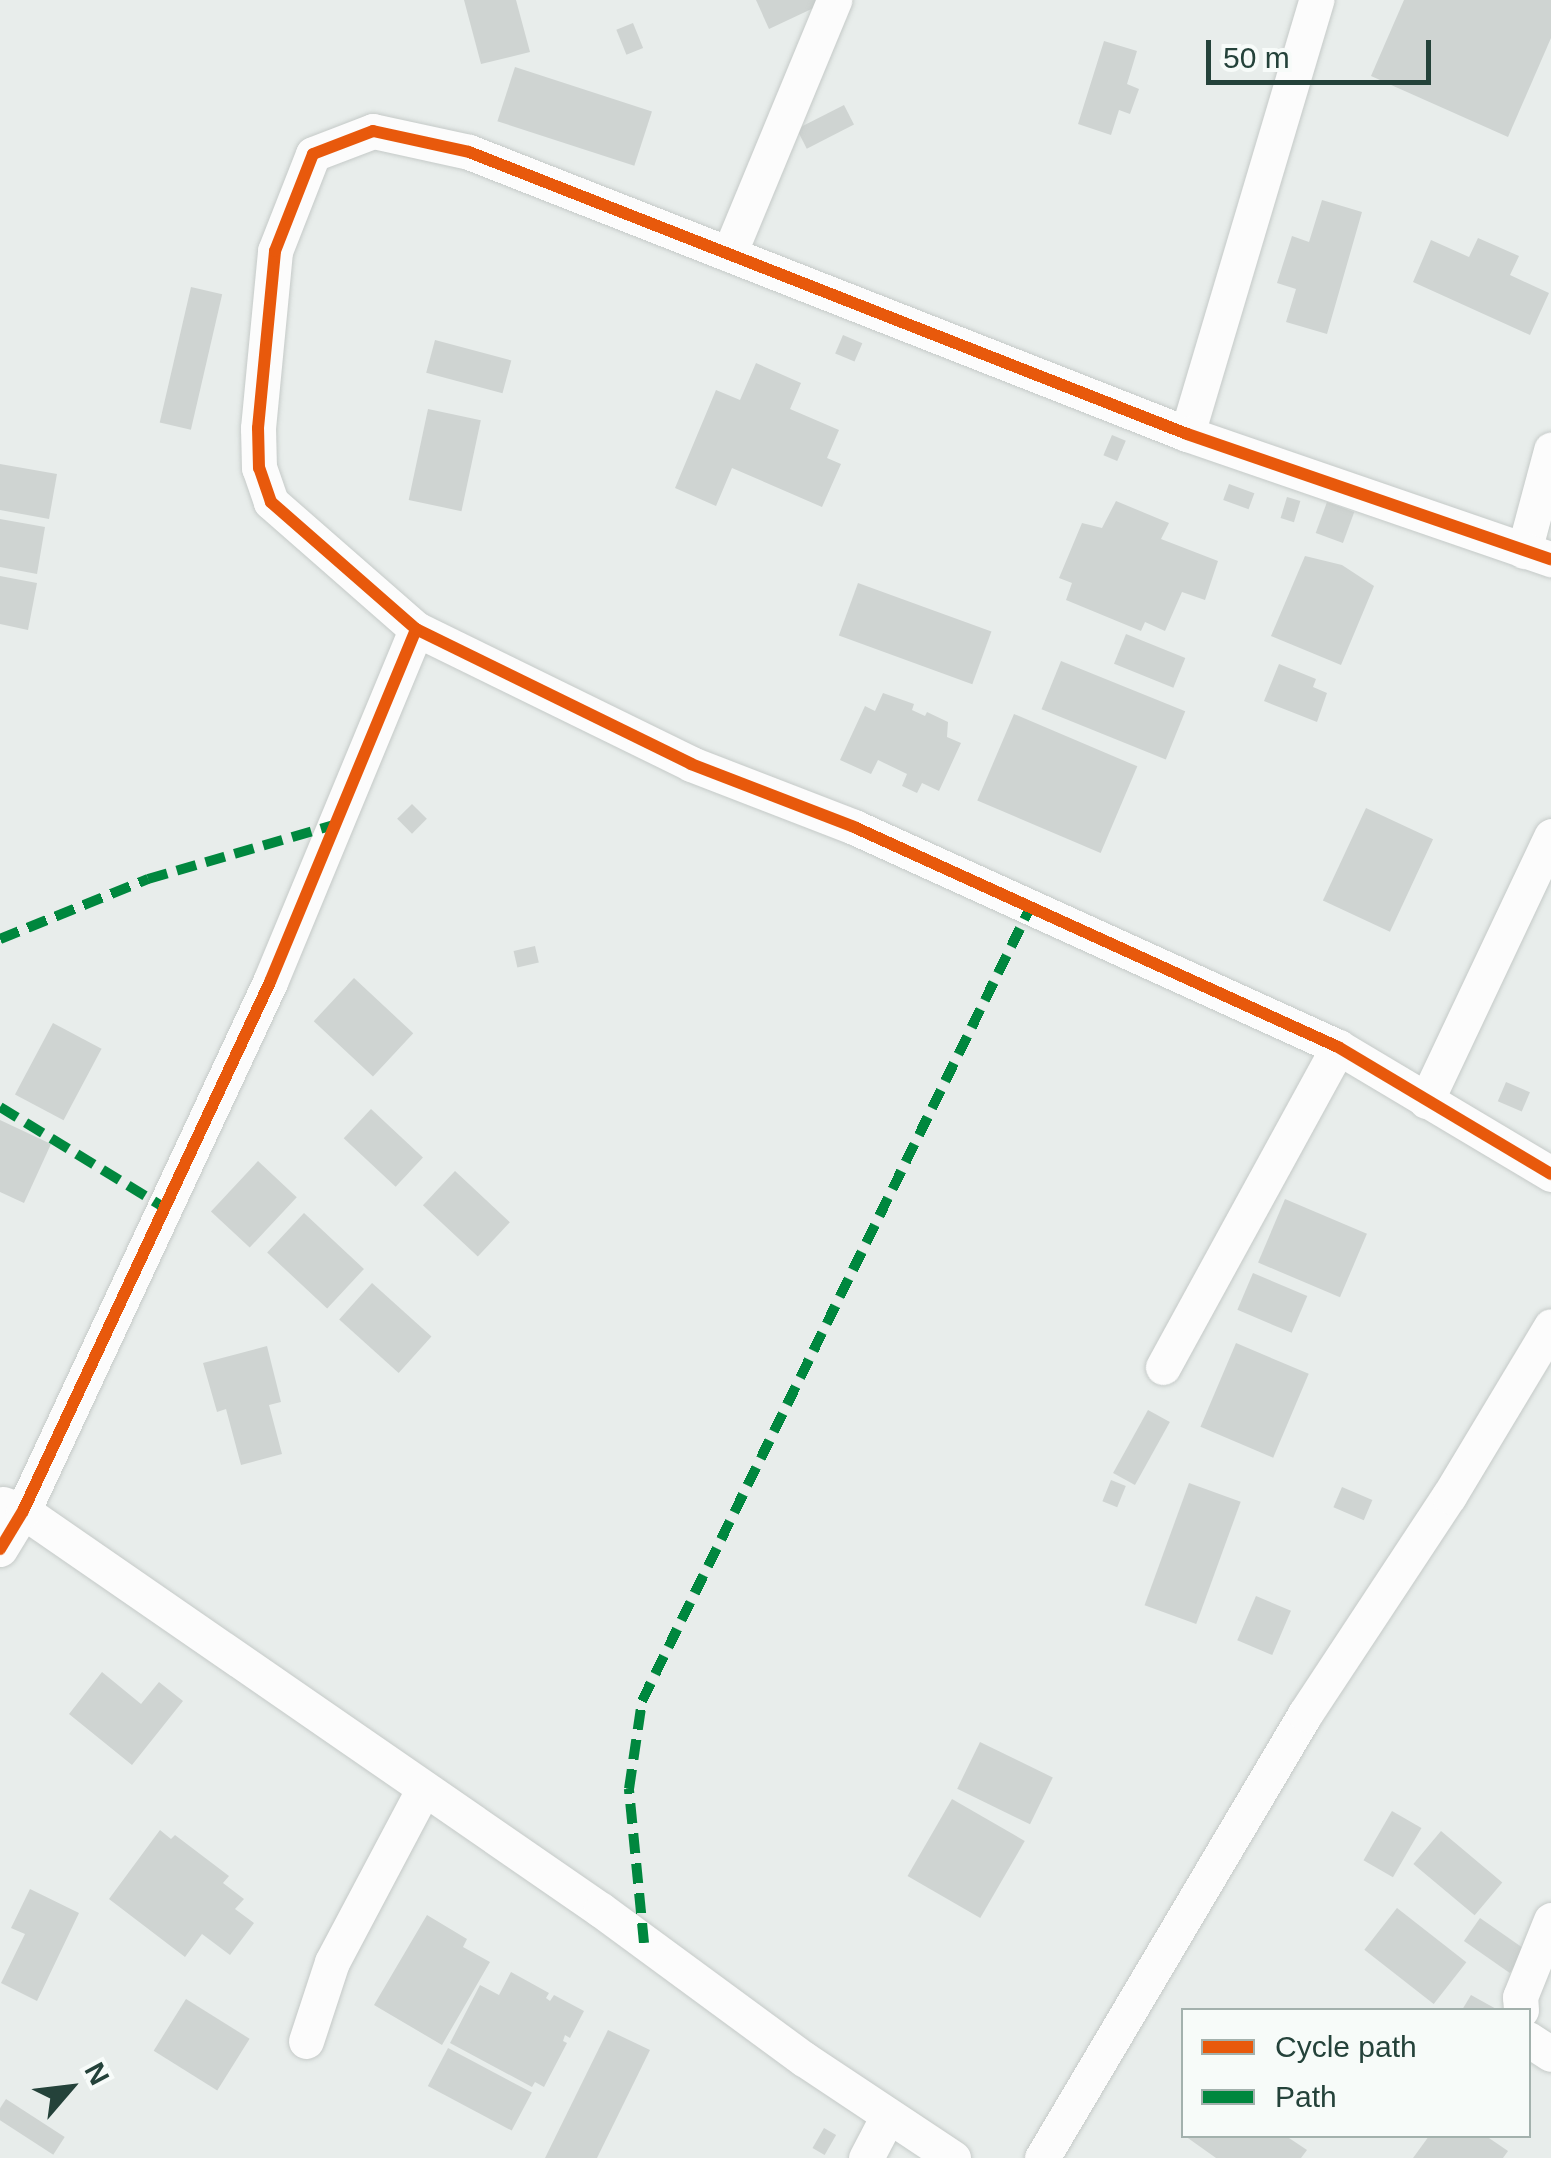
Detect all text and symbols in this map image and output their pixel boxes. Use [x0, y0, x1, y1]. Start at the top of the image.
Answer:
scale bar [1211, 20, 1436, 82]
text: 50 m [1223, 41, 1290, 74]
legend [1181, 2008, 1531, 2138]
text: Cycle path [1275, 2030, 1417, 2063]
north arrow [20, 2038, 120, 2138]
text: N [78, 2057, 115, 2090]
text: Path [1275, 2080, 1337, 2113]

